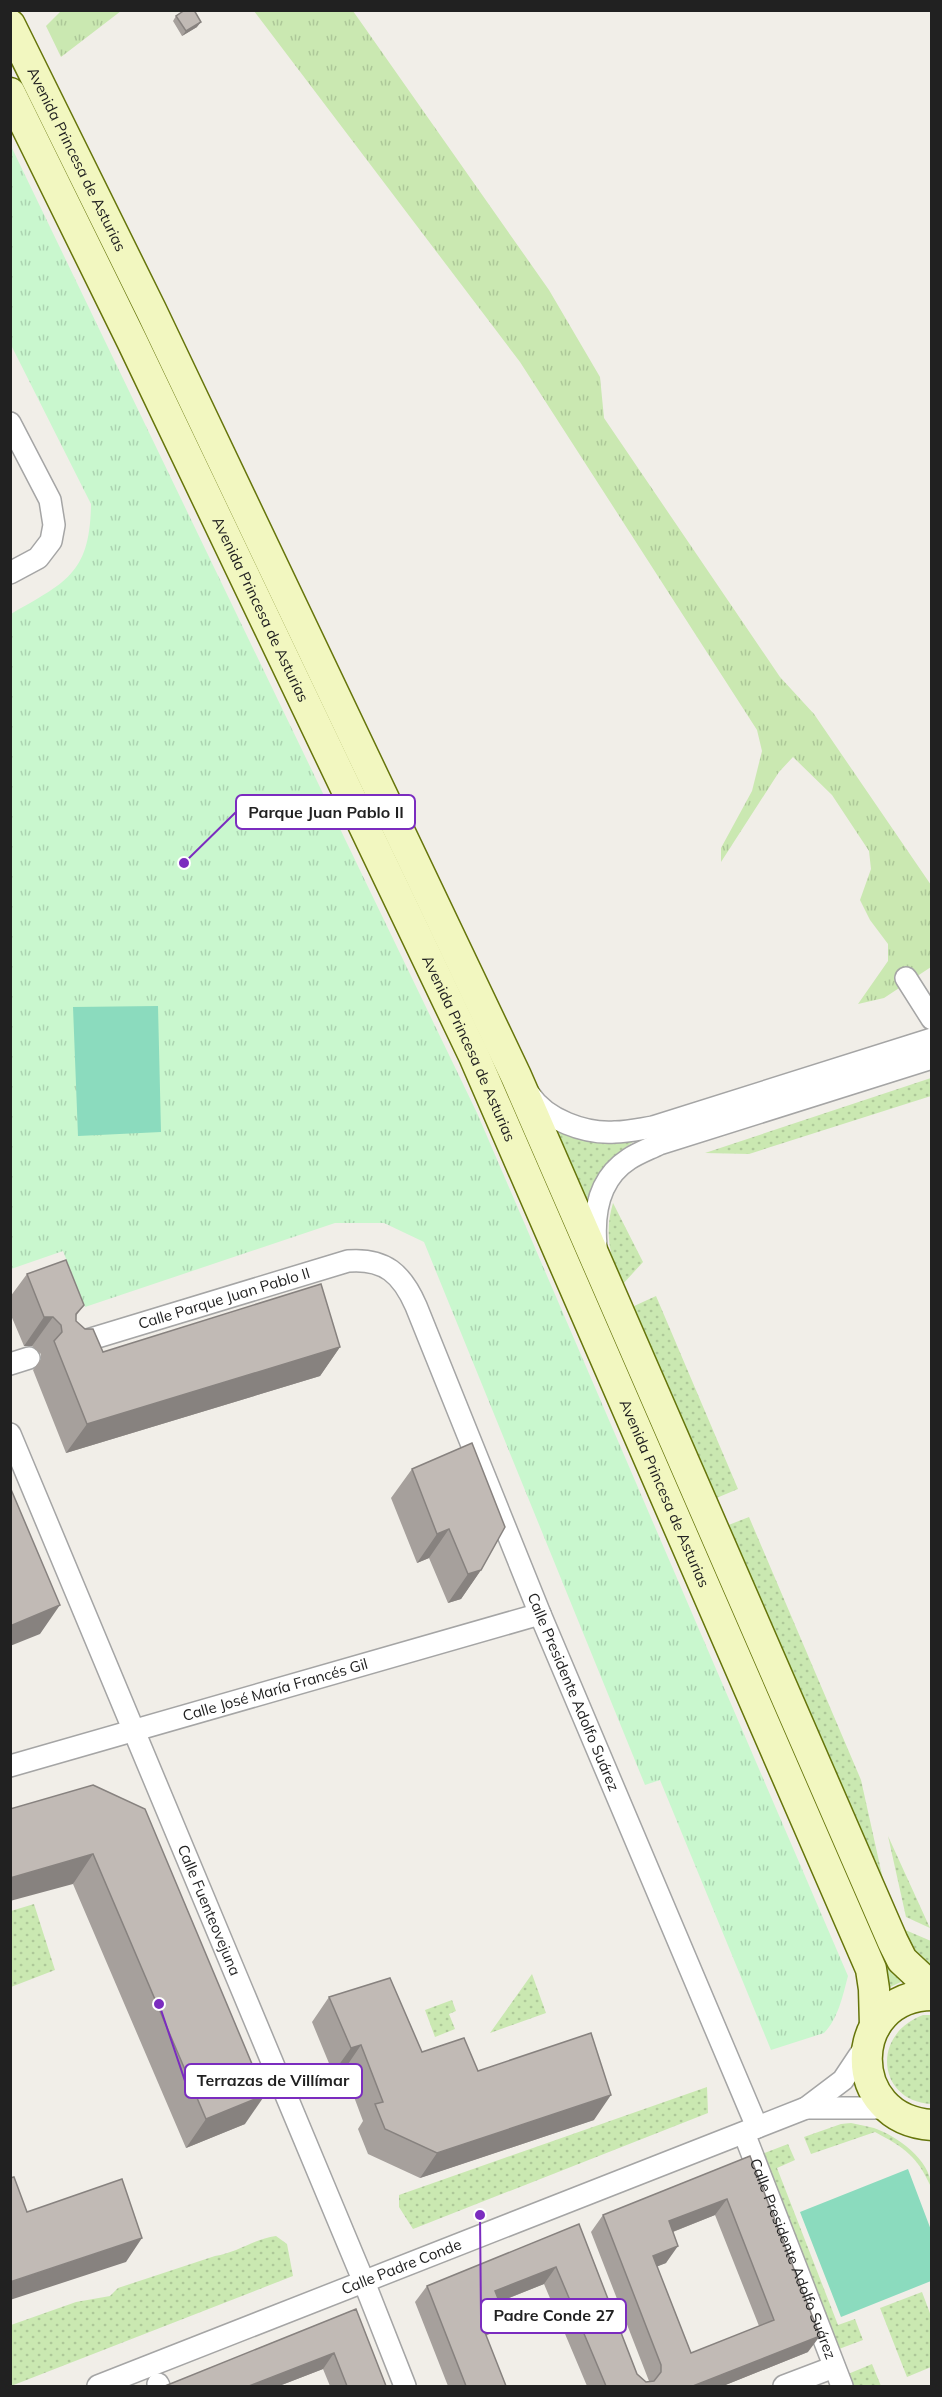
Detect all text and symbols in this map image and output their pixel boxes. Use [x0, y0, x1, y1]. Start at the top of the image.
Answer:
street label: Avenida Princesa de Asturias [23, 64, 131, 254]
street label: Avenida Princesa de Asturias [208, 514, 313, 705]
callout: Parque Juan Pablo II [236, 795, 415, 829]
text: Parque Juan Pablo II [248, 802, 404, 822]
street label: Avenida Princesa de Asturias [418, 952, 520, 1145]
street label: Calle Parque Juan Pablo II [136, 1263, 312, 1333]
street label: Avenida Princesa de Asturias [615, 1396, 714, 1590]
street label: Calle Presidente Adolfo Suárez [523, 1590, 624, 1794]
street label: Calle José María Francés Gil [180, 1654, 370, 1725]
street label: Calle Fuenteovejuna [173, 1842, 245, 1978]
callout: Terrazas de Villímar [185, 2064, 362, 2098]
text: Terrazas de Villímar [197, 2070, 350, 2090]
street label: Calle Presidente Adolfo Suárez [746, 2156, 841, 2362]
street label: Calle Padre Conde [338, 2234, 464, 2299]
callout: Padre Conde 27 [481, 2299, 626, 2333]
text: Padre Conde 27 [493, 2305, 615, 2325]

